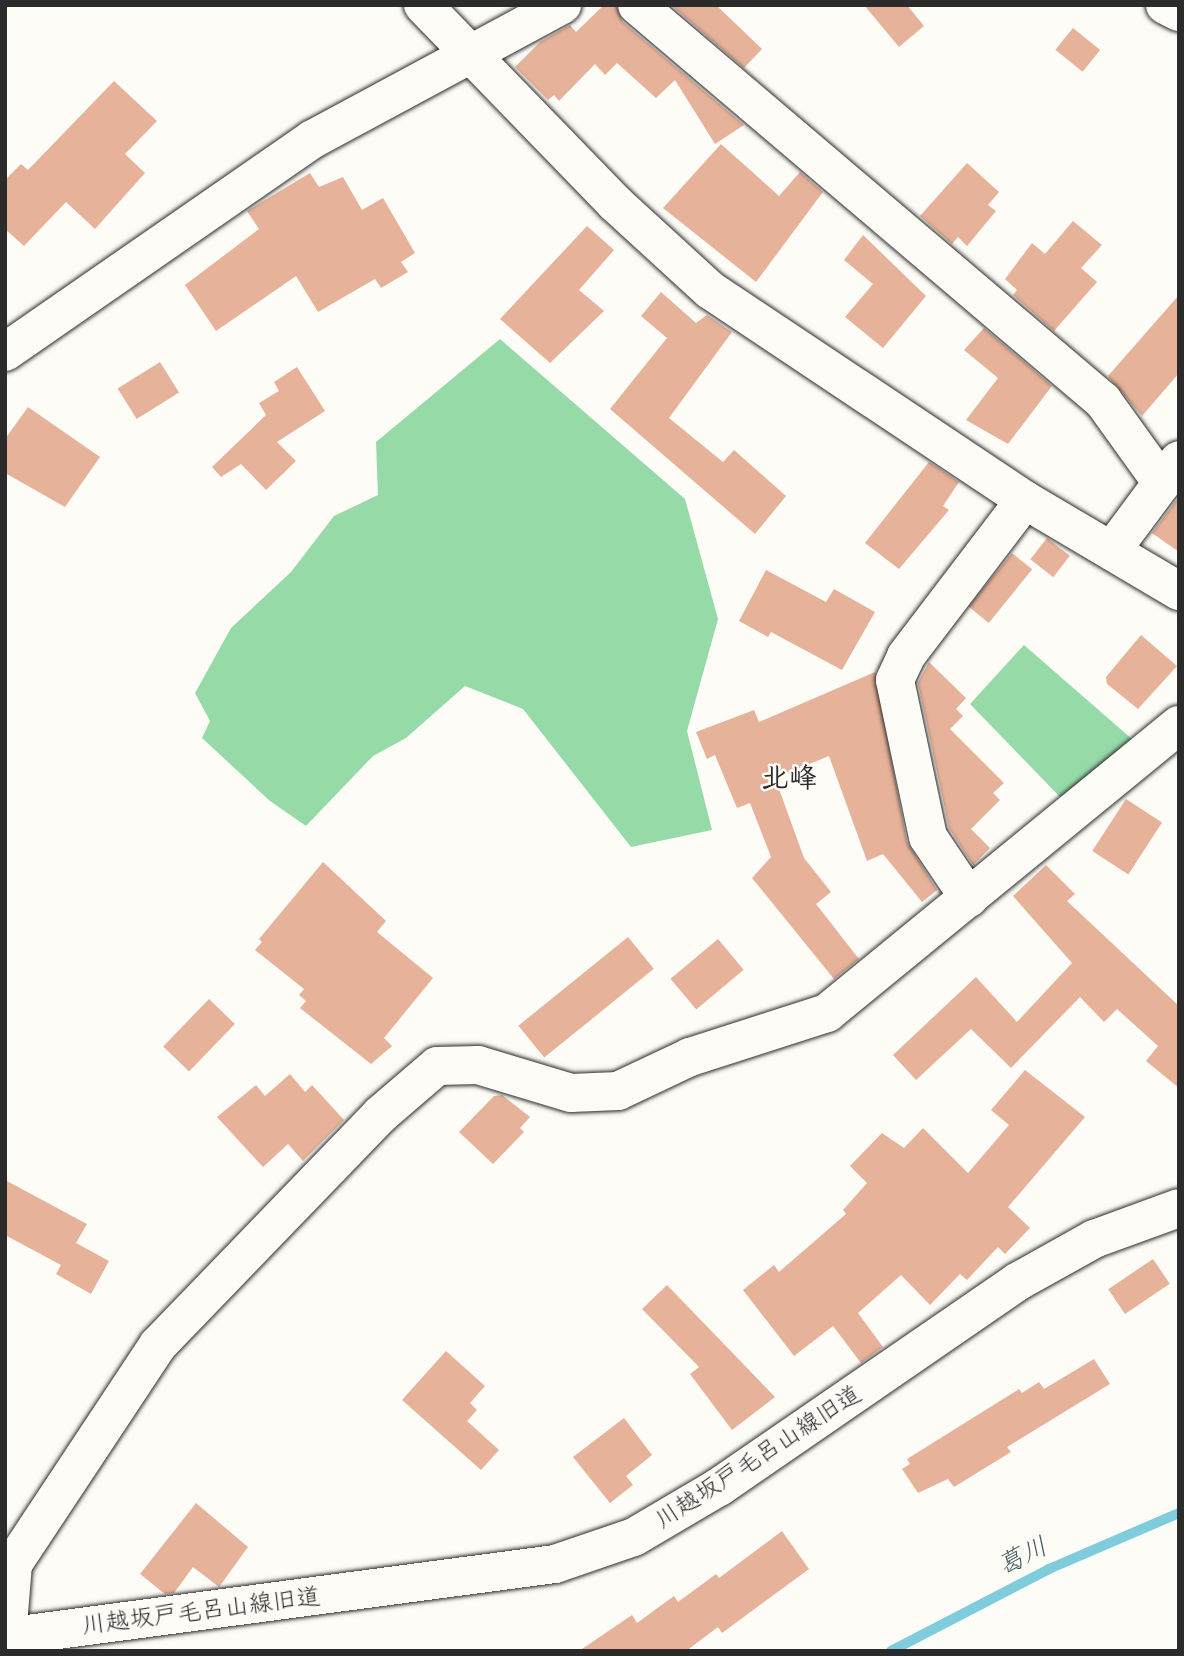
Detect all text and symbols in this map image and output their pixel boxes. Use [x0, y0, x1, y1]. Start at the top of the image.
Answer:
district label: 北峰 [761, 762, 817, 796]
street label: 川越坂戸毛呂山線旧道 [650, 1380, 866, 1534]
water label: 葛川 [993, 1532, 1053, 1582]
street label: 川越坂戸毛呂山線旧道 [80, 1582, 322, 1640]

